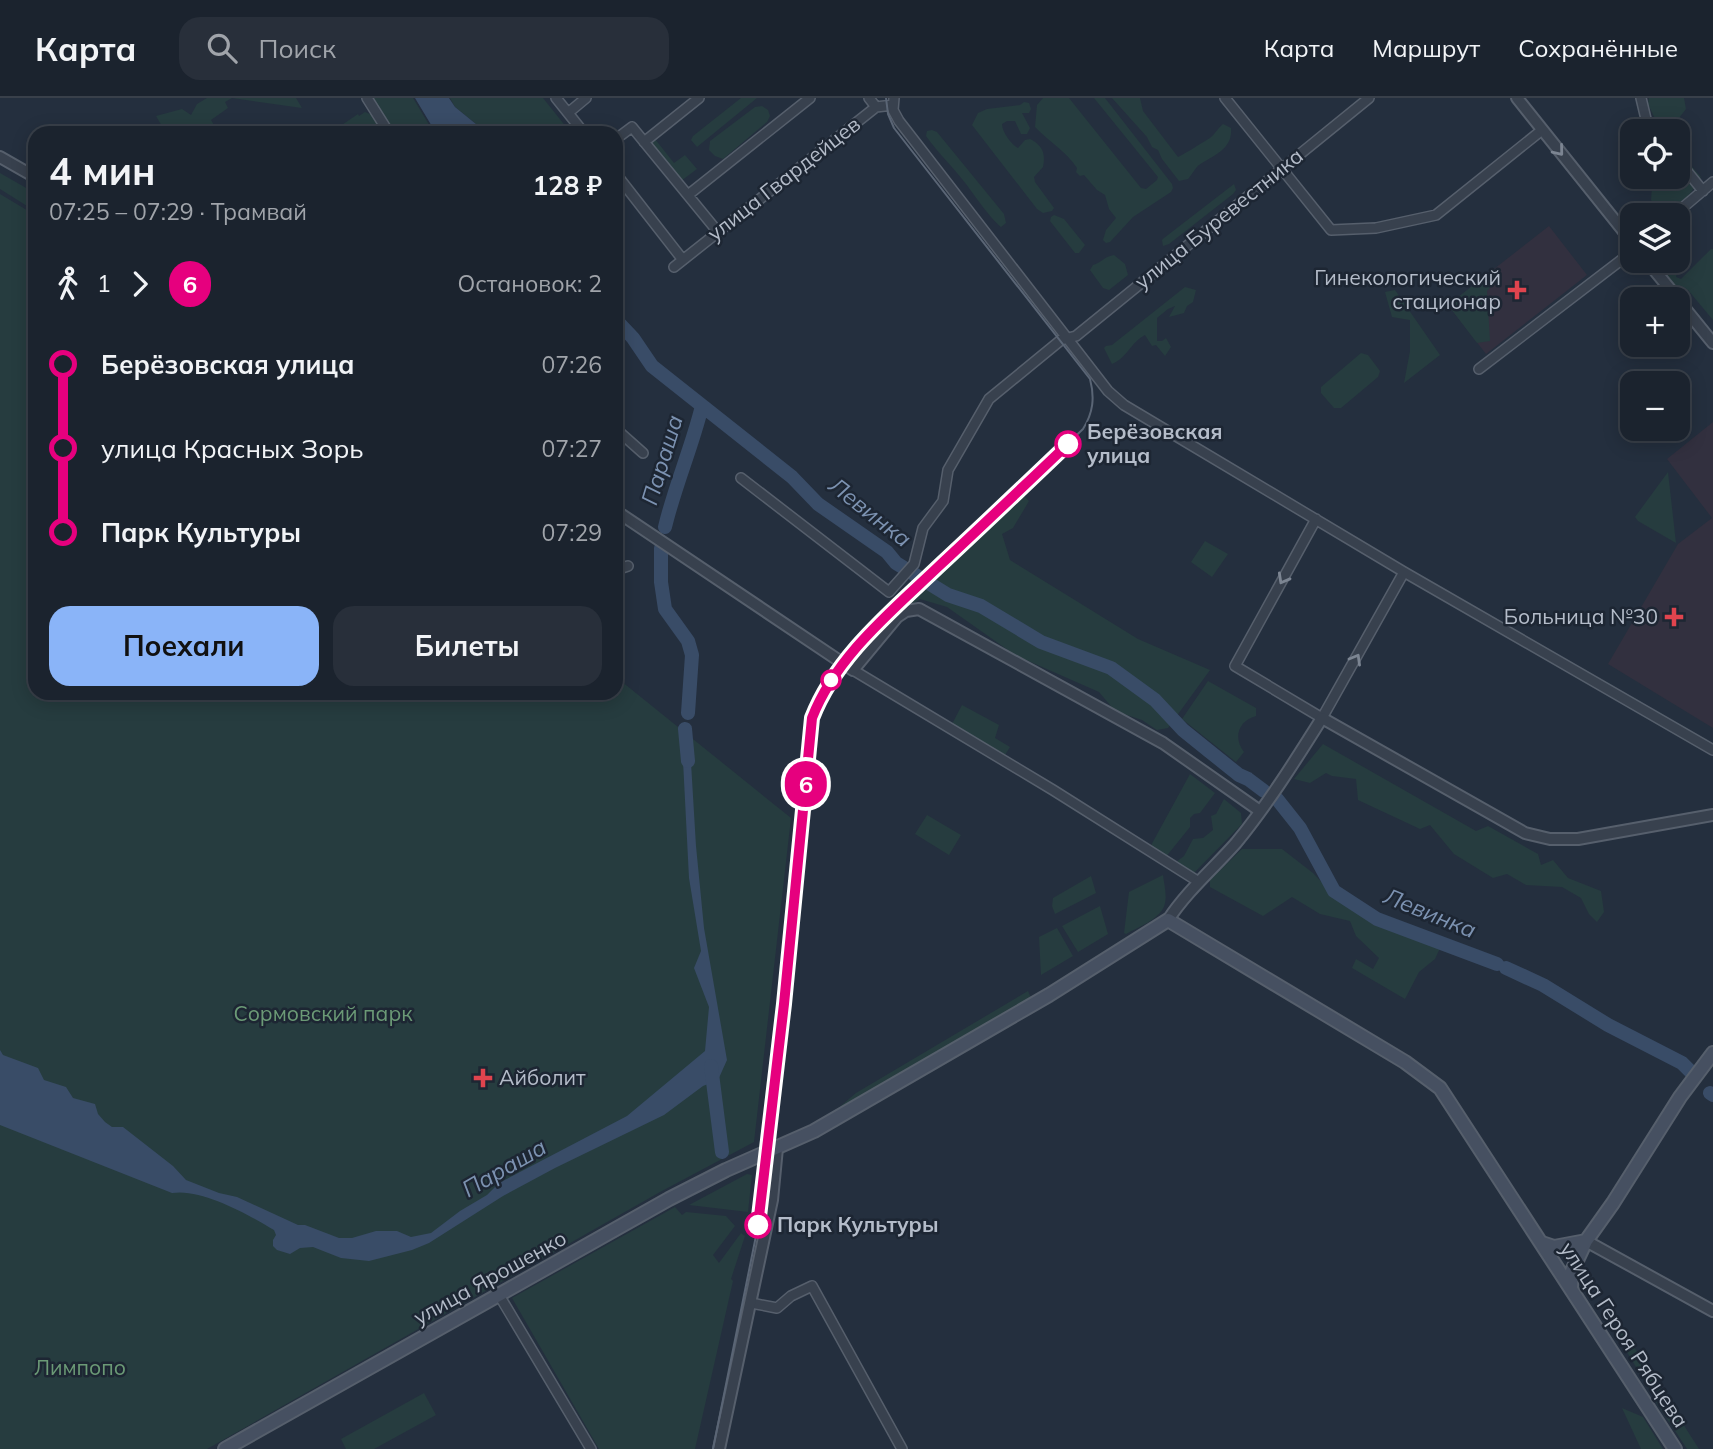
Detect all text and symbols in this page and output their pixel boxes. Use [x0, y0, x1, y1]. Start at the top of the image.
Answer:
search box [179, 17, 669, 80]
text: Карта [35, 28, 137, 69]
icon: search [203, 29, 241, 67]
text: Поиск [259, 32, 336, 65]
text: Карта [1264, 33, 1334, 63]
text: Маршрут [1372, 33, 1480, 63]
text: Сохранённые [1518, 33, 1678, 63]
street label: улица Гвардейцев [702, 110, 865, 246]
map controls [1620, 119, 1690, 441]
button: locate [1620, 119, 1690, 189]
street label: улица Буревестника [1129, 142, 1308, 294]
one-way arrow [1551, 144, 1564, 156]
text: 4 мин [49, 147, 156, 195]
text: 128 ₽ [532, 169, 602, 202]
text: 07:25 – 07:29 · Трамвай [49, 197, 307, 226]
button: layers [1620, 203, 1690, 273]
place label: Гинекологический стационар [1314, 264, 1501, 314]
icon: walk [49, 265, 87, 303]
icon: forward [121, 265, 159, 303]
text: 1 [97, 269, 111, 298]
text: 6 [183, 269, 197, 299]
text: Остановок: 2 [457, 269, 602, 298]
marker: Гинекологический стационар [1507, 280, 1527, 300]
button: + [1620, 287, 1690, 357]
text: Берёзовская улица [101, 348, 354, 381]
text: 07:26 [542, 350, 602, 379]
button: − [1620, 371, 1690, 441]
water label: Параша [634, 411, 689, 508]
place label: Берёзовская улица [1087, 418, 1223, 468]
marker: Берёзовская улица [1055, 431, 1081, 457]
text: улица Красных Зорь [101, 432, 364, 465]
text: 07:27 [542, 434, 602, 463]
water label: Левинка [822, 470, 917, 553]
text: Парк Культуры [101, 516, 301, 549]
text: 07:29 [542, 518, 602, 547]
one-way arrow [1278, 571, 1291, 584]
place label: Больница №30 [1504, 603, 1658, 629]
button: Поехали [49, 606, 319, 686]
button: Билеты [333, 606, 602, 686]
marker: Больница №30 [1664, 607, 1684, 627]
one-way arrow [1348, 654, 1361, 667]
unlabelled marker [821, 670, 841, 690]
line badge: 6 [783, 761, 829, 807]
text: 6 [799, 769, 813, 799]
water label: Левинка [1379, 881, 1481, 944]
park label: Сормовский парк [233, 1000, 413, 1026]
place label: Айболит [499, 1064, 586, 1090]
marker: Айболит [473, 1068, 493, 1088]
water label: Параша [456, 1132, 551, 1203]
place label: Парк Культуры [777, 1211, 939, 1237]
marker: Парк Культуры [745, 1212, 771, 1238]
street label: улица Ярошенко [408, 1224, 571, 1330]
street label: улица Героя Рябцева [1555, 1237, 1695, 1432]
park label: Лимпопо [34, 1354, 126, 1380]

